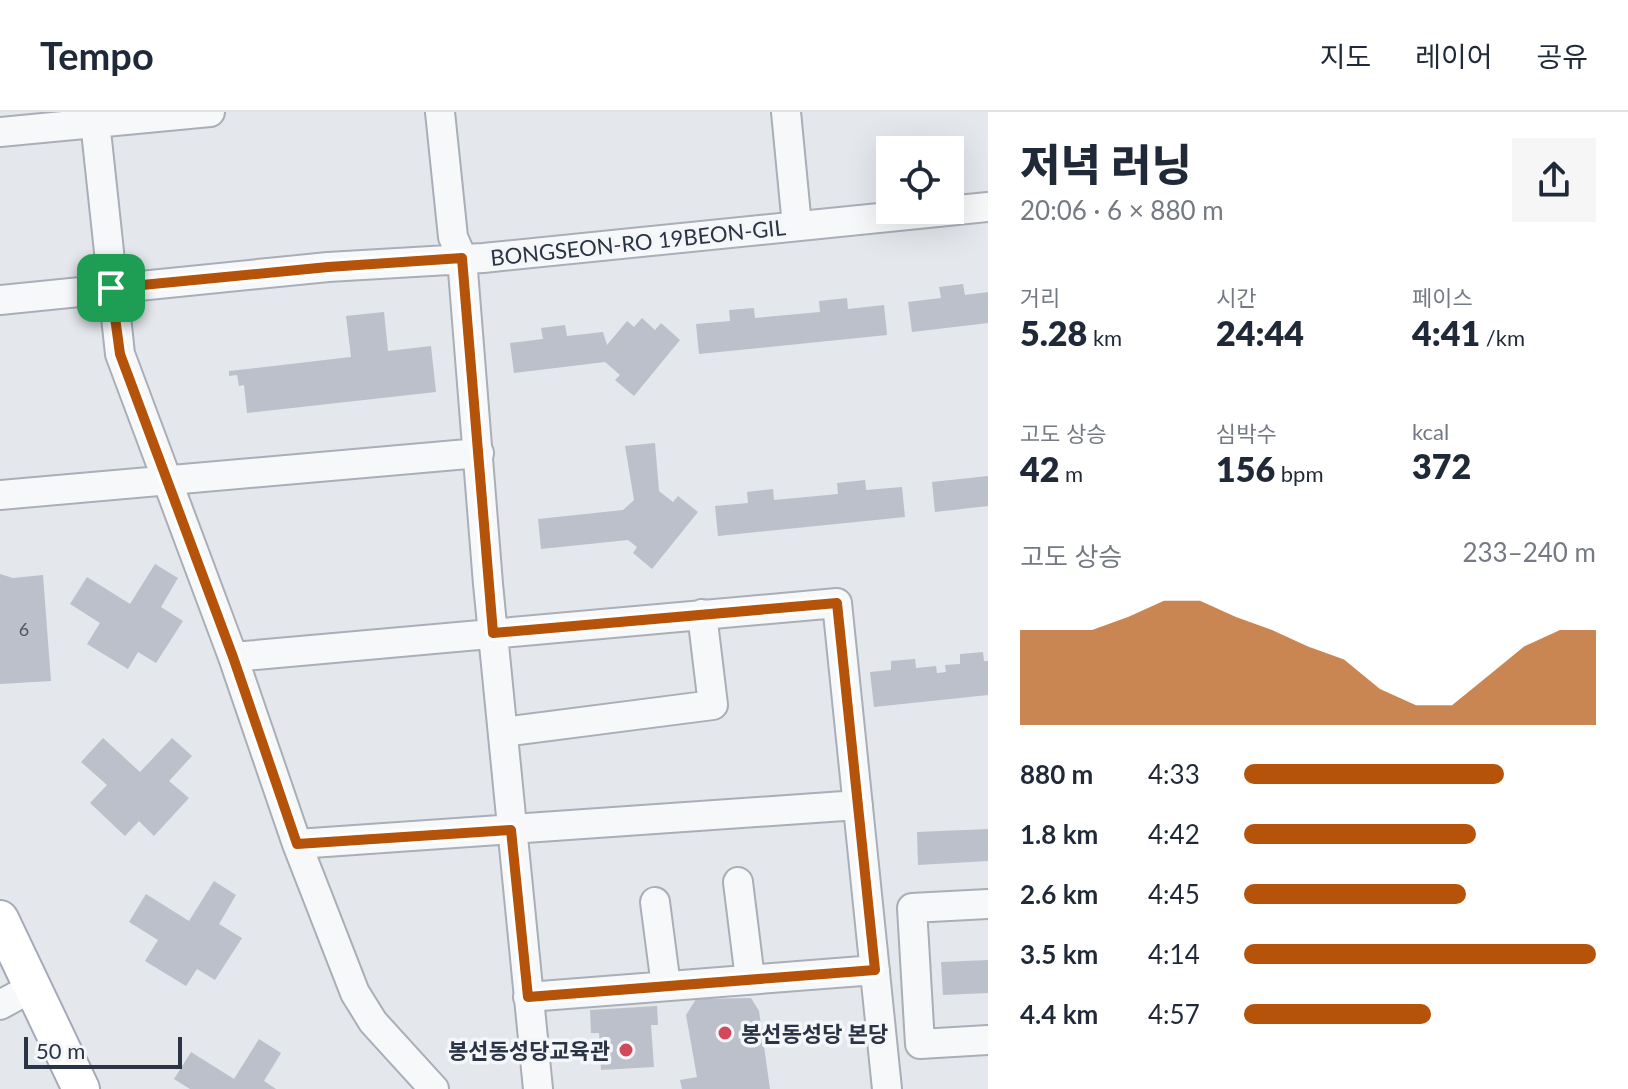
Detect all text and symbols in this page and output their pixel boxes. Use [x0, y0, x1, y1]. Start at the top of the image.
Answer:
text: Tempo [40, 32, 154, 78]
text: 지도 [1320, 39, 1371, 73]
text: 레이어 [1415, 39, 1492, 73]
text: 공유 [1536, 39, 1588, 73]
map controls [876, 136, 964, 224]
button: locate [876, 136, 964, 224]
text: 저녁 러닝 [1020, 138, 1192, 190]
button: share [1512, 138, 1596, 222]
text: 20:06 · 6 × 880 m [1020, 194, 1224, 226]
street label: BONGSEON-RO 19BEON-GIL [489, 213, 787, 271]
pin [77, 254, 145, 322]
icon: arrive [89, 266, 133, 310]
text: 거리 [1020, 284, 1060, 311]
text: 시간 [1216, 284, 1256, 311]
text: 페이스 [1412, 284, 1473, 311]
text: 5.28 [1020, 312, 1087, 353]
text: 24:44 [1216, 312, 1304, 353]
text: 4:41 [1412, 312, 1480, 353]
text: km [1087, 324, 1122, 351]
text: /km [1480, 324, 1525, 351]
text: kcal [1412, 418, 1449, 445]
text: 고도 상승 [1020, 420, 1107, 447]
text: 심박수 [1216, 420, 1277, 447]
text: 372 [1412, 445, 1471, 486]
text: 42 [1020, 448, 1059, 489]
text: 156 [1216, 448, 1275, 489]
text: m [1059, 460, 1083, 487]
text: bpm [1275, 460, 1324, 487]
text: 233–240 m [1462, 536, 1596, 568]
text: 고도 상승 [1020, 540, 1122, 572]
house number: 6 [19, 618, 29, 640]
text: 880 m [1020, 758, 1093, 790]
text: 4:33 [1148, 758, 1200, 790]
text: 1.8 km [1020, 818, 1098, 850]
text: 4:42 [1148, 818, 1200, 850]
text: 2.6 km [1020, 878, 1098, 910]
text: 4:45 [1148, 878, 1200, 910]
text: 3.5 km [1020, 938, 1098, 970]
text: 4:14 [1148, 938, 1200, 970]
text: 4.4 km [1020, 998, 1098, 1030]
text: 4:57 [1148, 998, 1200, 1030]
place label: 봉선동성당 본당 [741, 1020, 888, 1047]
marker: 봉선동성당 본당 [716, 1024, 734, 1042]
scale bar [24, 1033, 182, 1069]
text: 50 m [36, 1037, 85, 1064]
place label: 봉선동성당교육관 [448, 1037, 610, 1064]
marker: 봉선동성당교육관 [617, 1041, 635, 1059]

